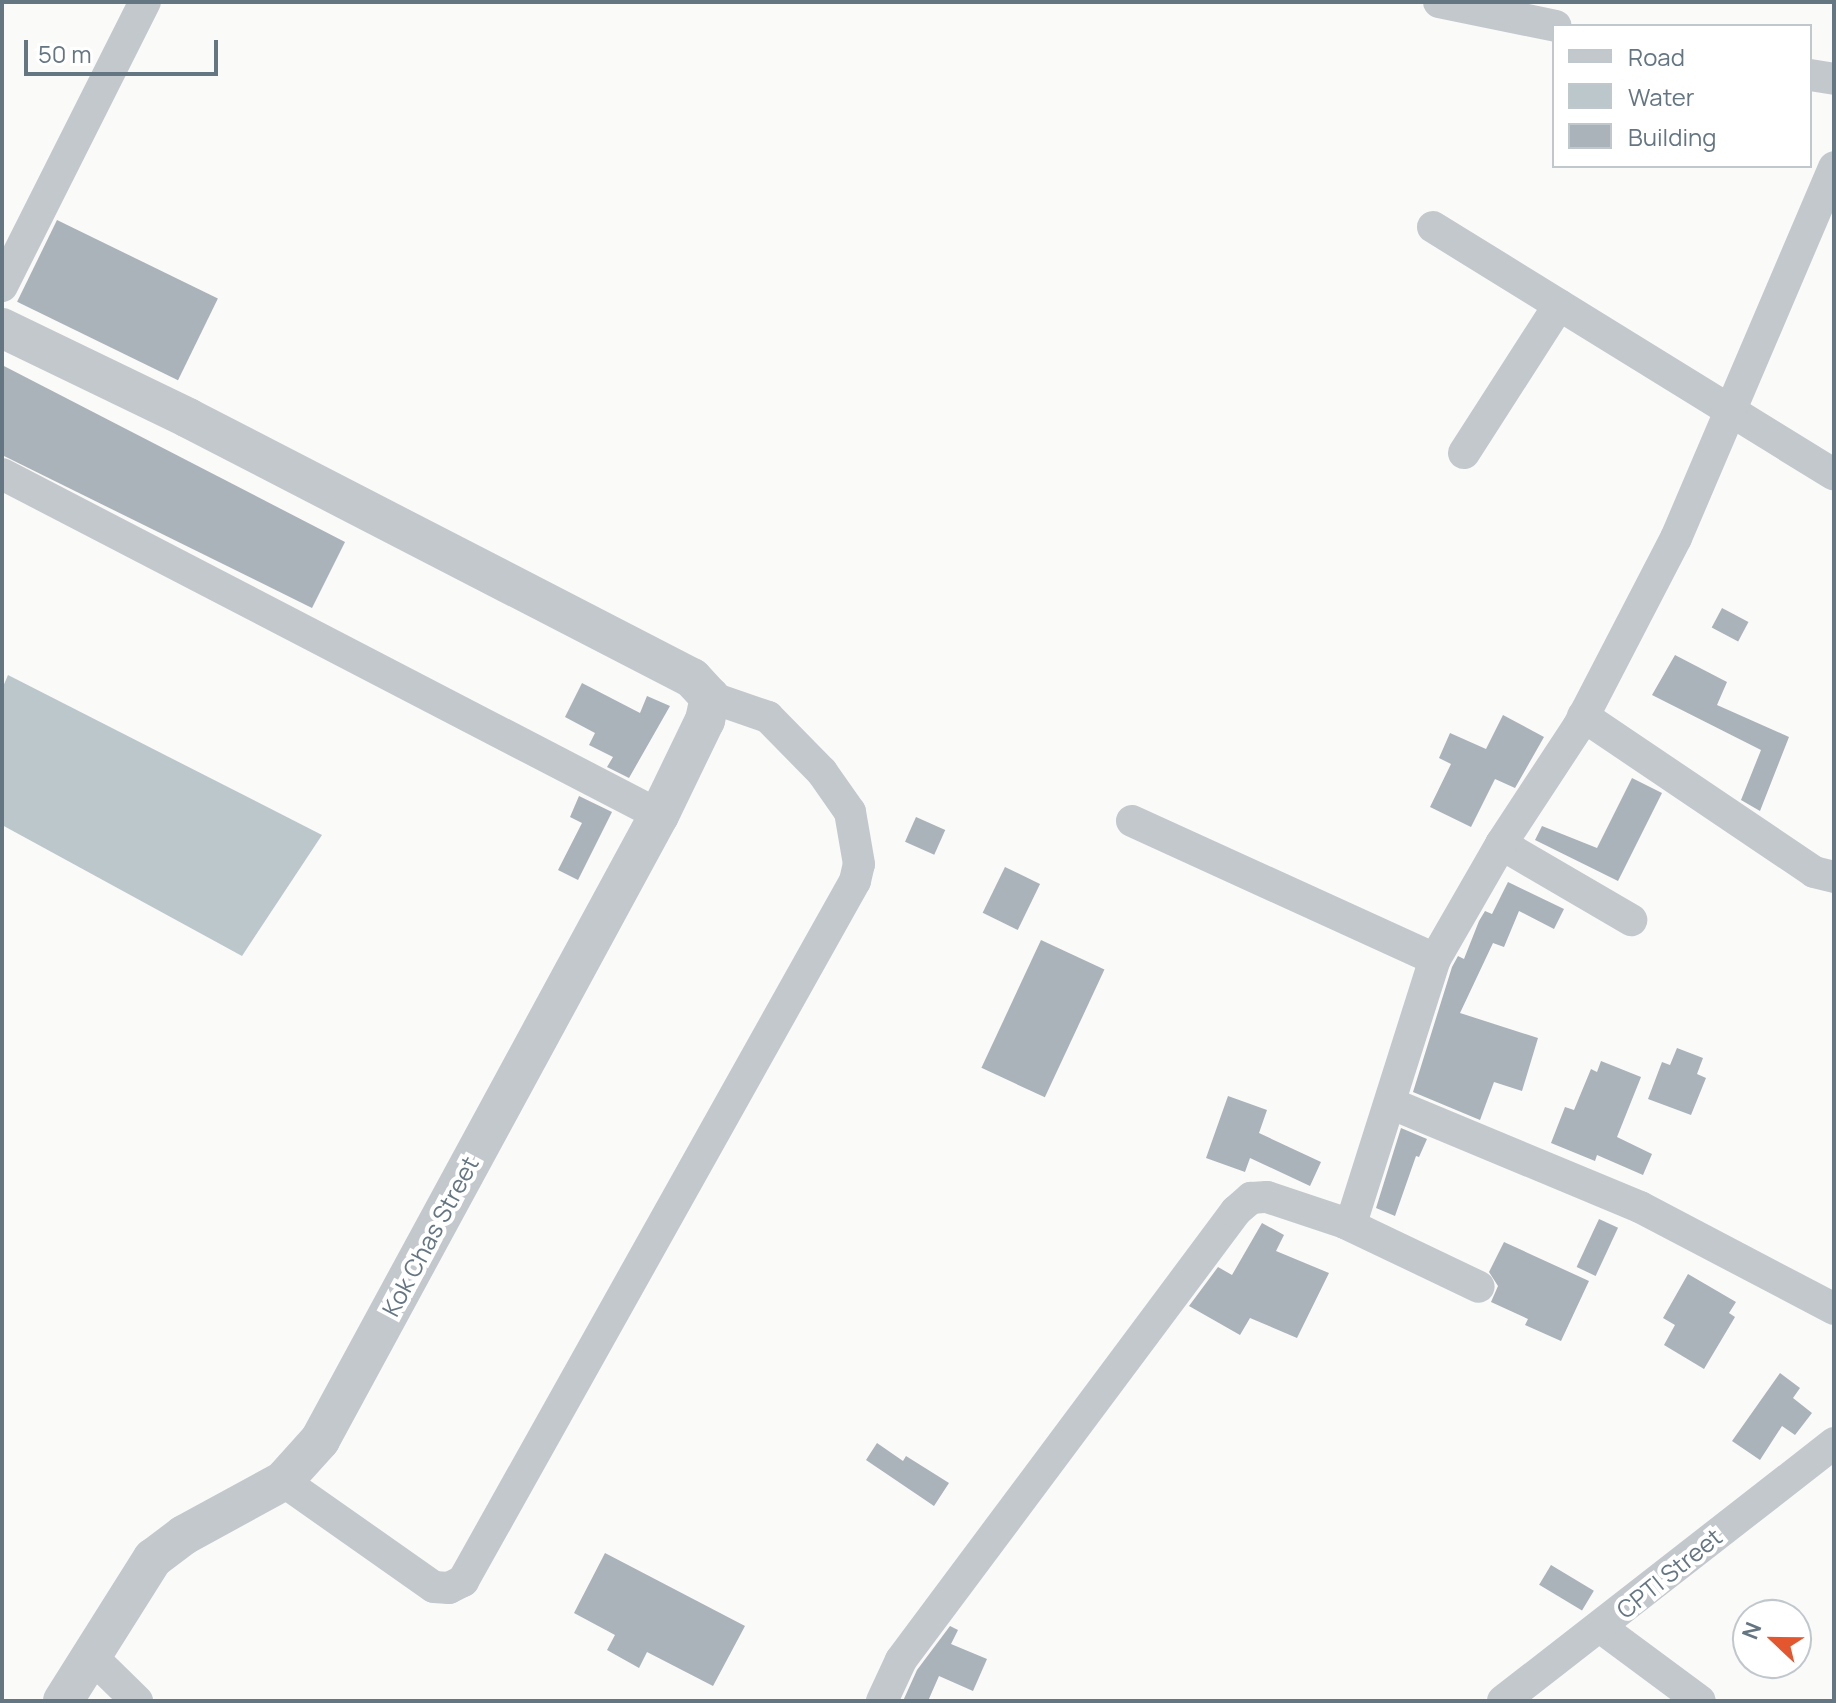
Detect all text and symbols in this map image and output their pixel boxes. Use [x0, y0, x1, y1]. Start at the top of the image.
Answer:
scale bar [28, 24, 222, 74]
legend [1552, 24, 1812, 168]
text: 50 m [38, 37, 92, 70]
text: Road [1628, 40, 1685, 73]
text: Water [1628, 80, 1695, 113]
text: Building [1628, 120, 1716, 153]
street label: Kok Chas Street [376, 1151, 484, 1321]
street label: CPTI Street [1611, 1522, 1727, 1624]
north arrow [1732, 1599, 1812, 1679]
text: N [1735, 1618, 1768, 1644]

